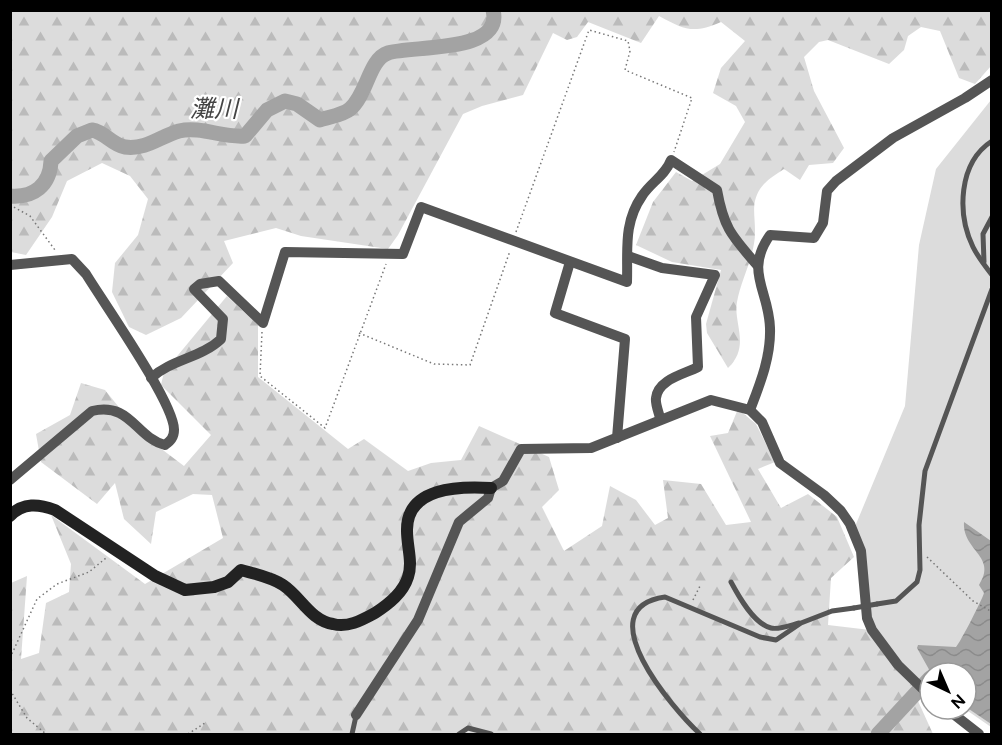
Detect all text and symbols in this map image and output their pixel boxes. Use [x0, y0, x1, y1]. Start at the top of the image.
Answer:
water label: 灘川 [190, 94, 241, 123]
north arrow [918, 661, 978, 721]
text: N [947, 690, 969, 713]

